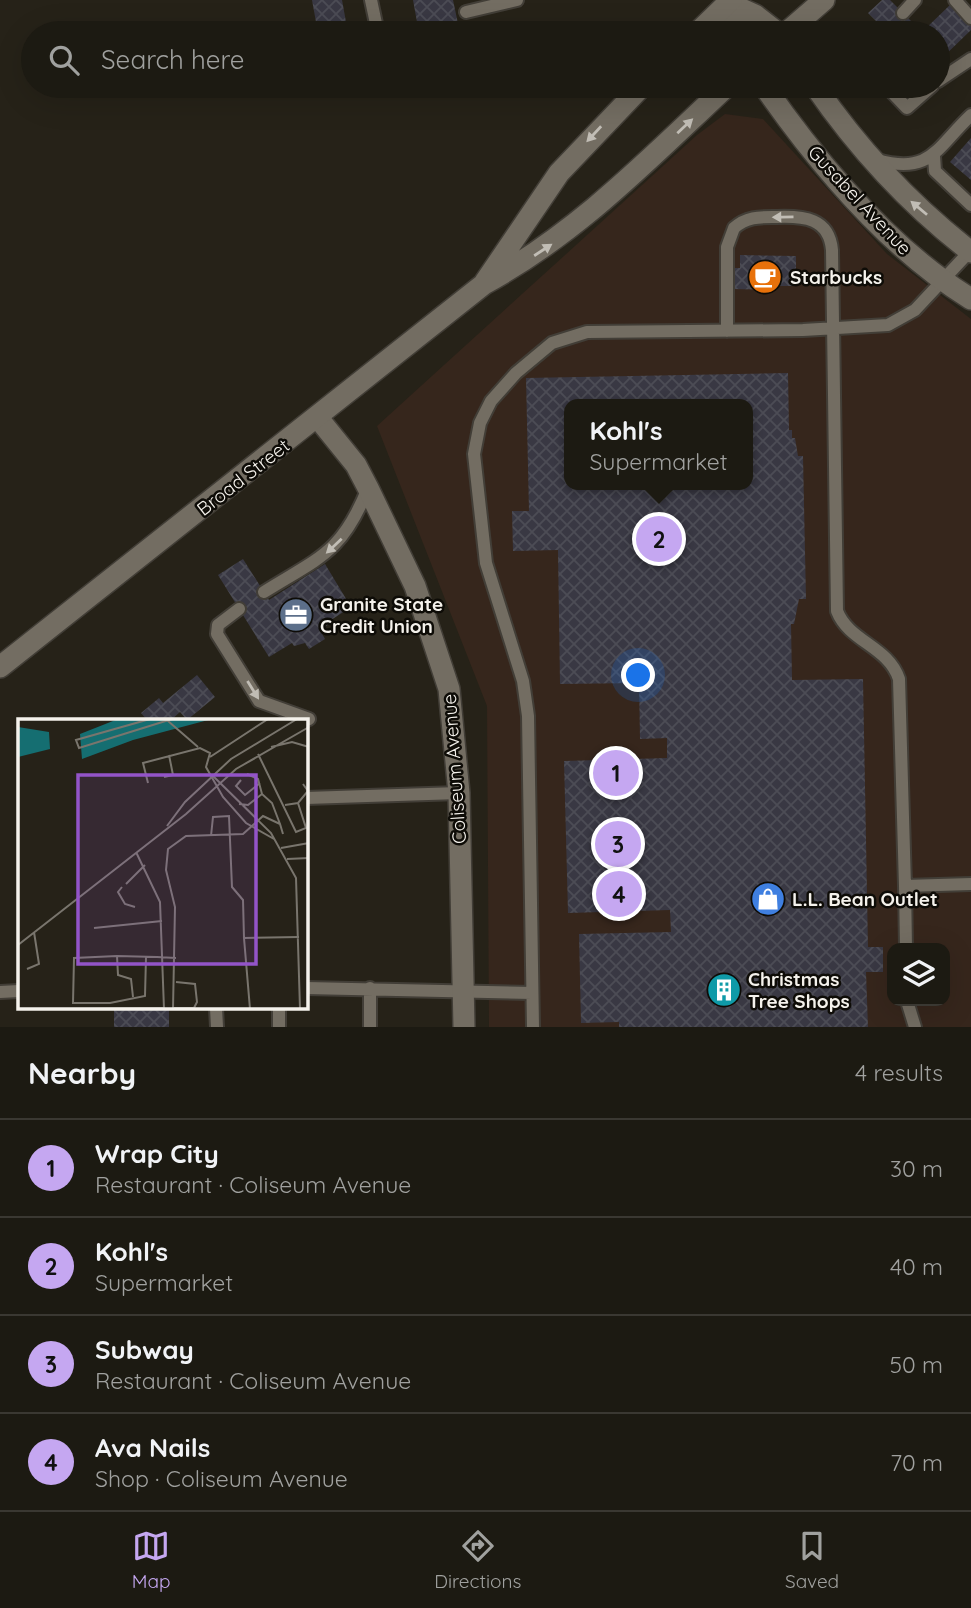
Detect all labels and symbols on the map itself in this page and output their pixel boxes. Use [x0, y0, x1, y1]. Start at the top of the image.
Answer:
one-way arrow [676, 118, 693, 134]
one-way arrow [586, 125, 602, 142]
street label: Gusabel Avenue [803, 140, 917, 260]
one-way arrow [910, 201, 928, 216]
one-way arrow [772, 211, 794, 223]
one-way arrow [533, 243, 552, 256]
cafe icon: Starbucks [746, 258, 784, 296]
place label: Starbucks [790, 265, 882, 289]
street label: Broad Street [192, 433, 294, 521]
pin: 2 [636, 513, 682, 565]
one-way arrow [326, 538, 343, 554]
place label: Granite State Credit Union [320, 592, 443, 638]
office icon: Granite State Credit Union [277, 596, 315, 634]
your location [621, 658, 655, 692]
one-way arrow [246, 680, 259, 699]
street label: Coliseum Avenue [437, 693, 471, 845]
inset map [18, 719, 308, 1010]
pin: 1 [593, 747, 639, 799]
pin: 3 [595, 818, 641, 870]
pin: 4 [596, 868, 642, 920]
shop icon: L.L. Bean Outlet [749, 880, 787, 918]
place label: L.L. Bean Outlet [792, 887, 938, 911]
place label: Christmas Tree Shops [748, 967, 850, 1013]
building icon: Christmas Tree Shops [705, 971, 743, 1009]

